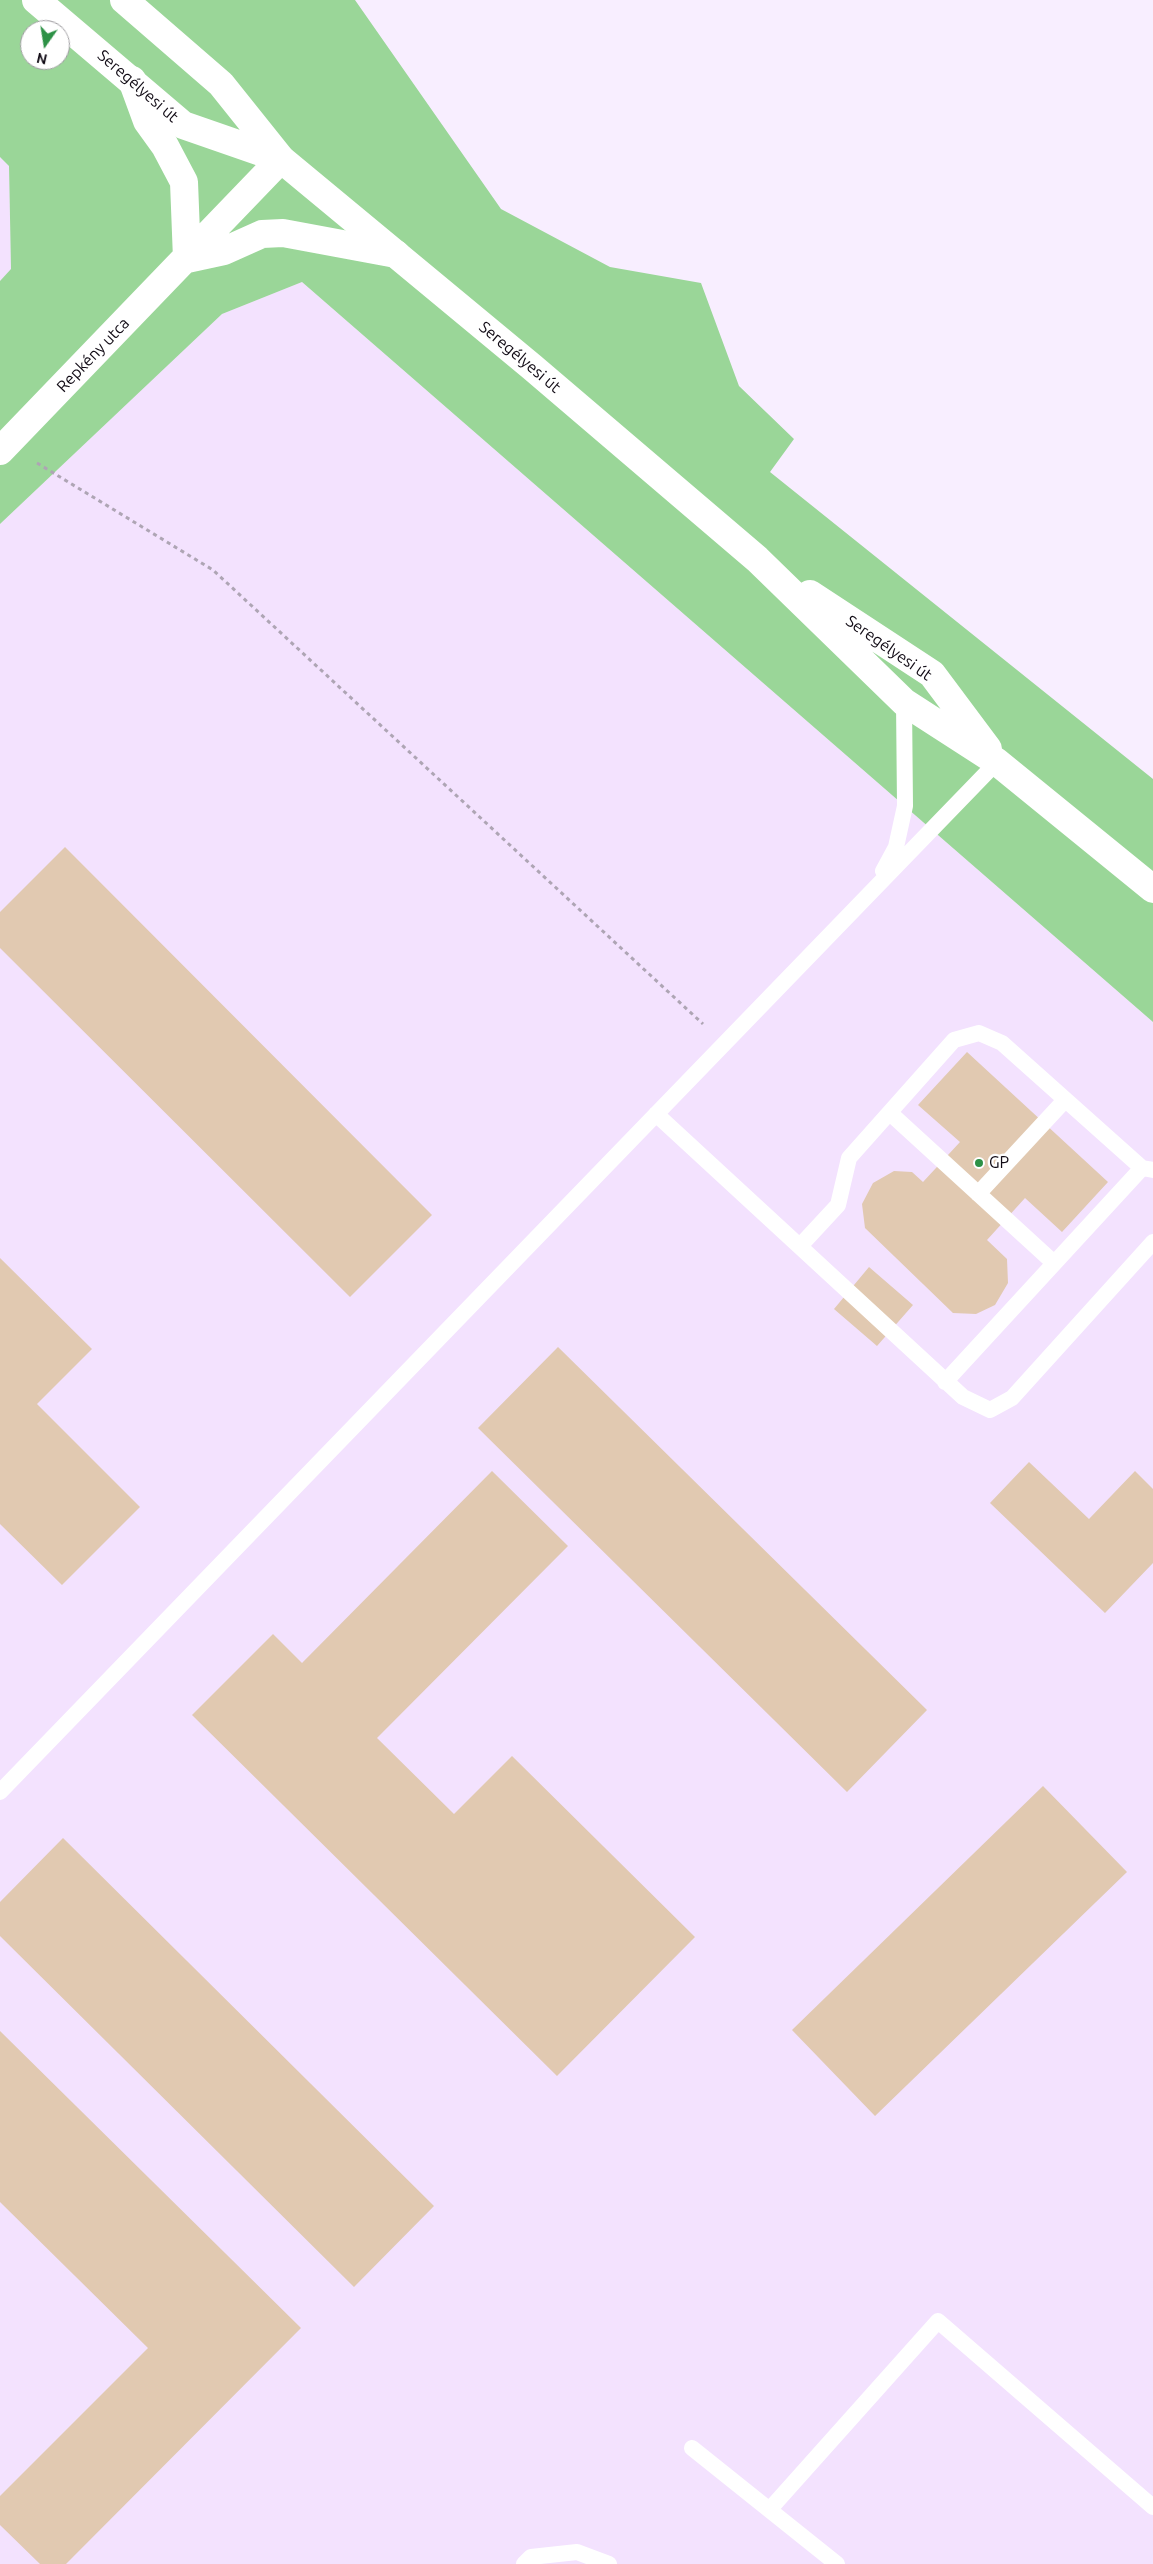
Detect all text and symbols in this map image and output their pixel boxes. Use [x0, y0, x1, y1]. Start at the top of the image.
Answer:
north arrow [20, 20, 70, 70]
street label: Seregélyesi út [94, 46, 182, 126]
text: N [35, 50, 49, 68]
street label: Repkény utca [53, 314, 133, 396]
street label: Seregélyesi út [475, 317, 565, 397]
street label: Seregélyesi út [842, 611, 936, 685]
place label: GP [989, 1153, 1009, 1173]
marker: GP [973, 1157, 985, 1169]

